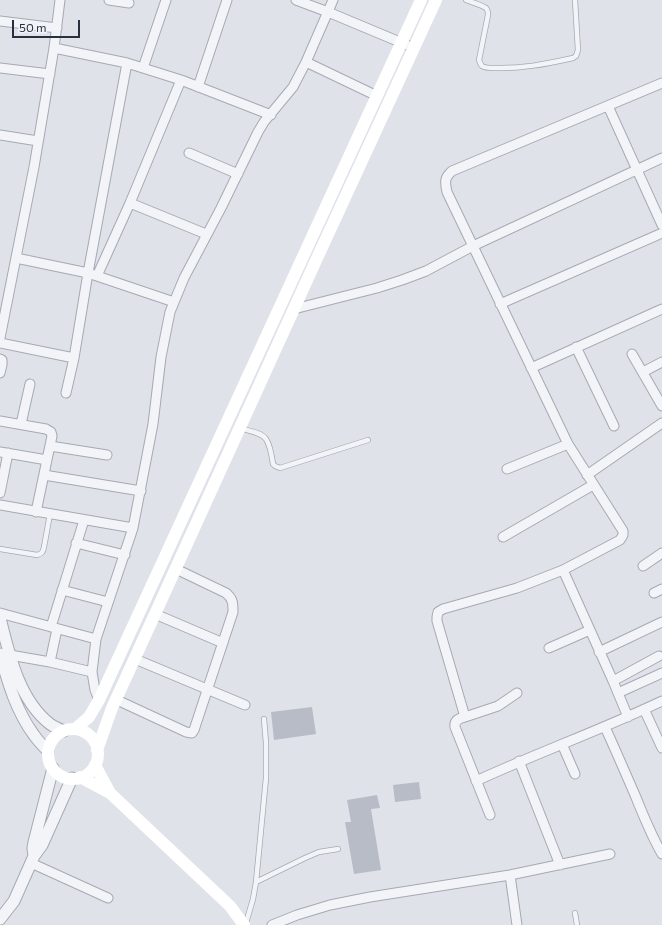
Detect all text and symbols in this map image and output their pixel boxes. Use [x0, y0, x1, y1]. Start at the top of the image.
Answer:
scale bar [14, 12, 82, 38]
text: 50 m [19, 20, 47, 34]

